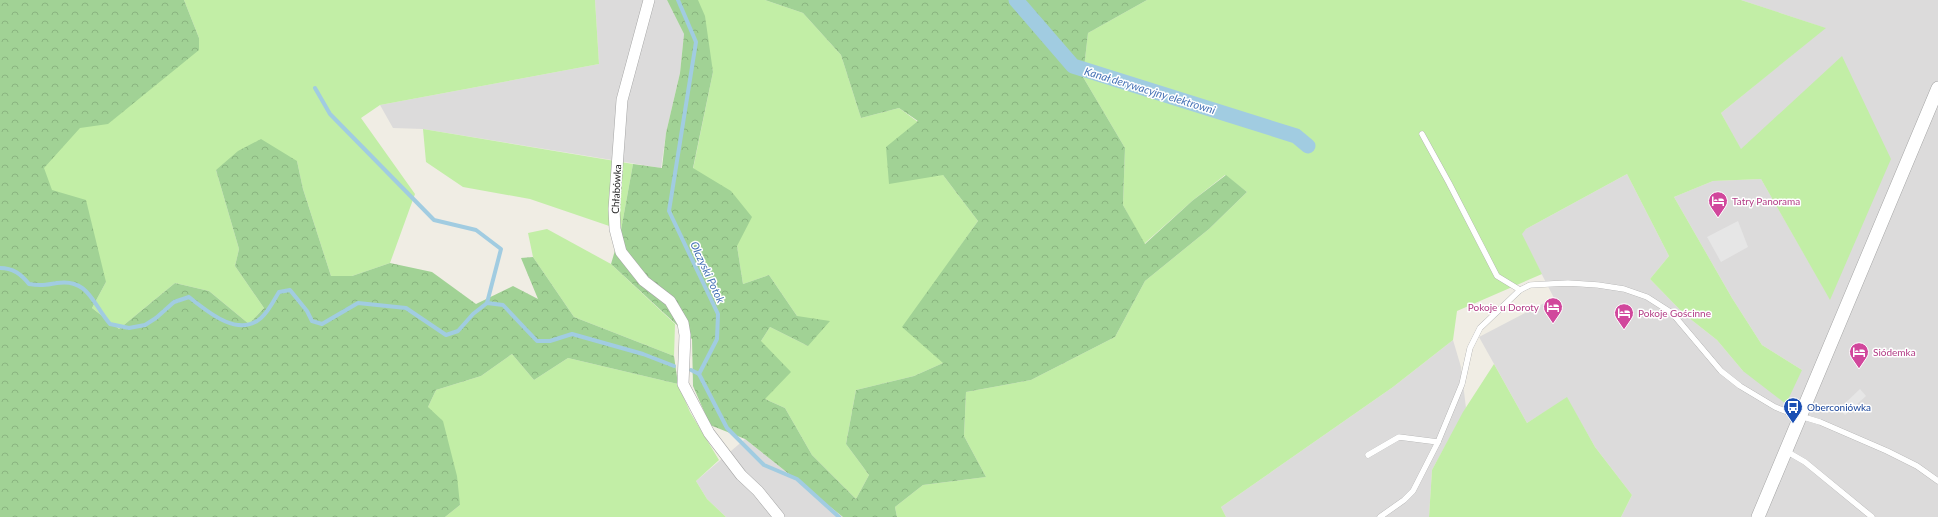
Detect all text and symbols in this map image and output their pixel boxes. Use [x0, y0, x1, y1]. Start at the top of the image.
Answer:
water label: Kanał derywacyjny elektrowni [1083, 64, 1217, 116]
street label: Chłabówka [609, 164, 623, 214]
hotel icon: Tatry Panorama [1707, 190, 1729, 218]
place label: Tatry Panorama [1732, 195, 1800, 207]
water label: Olczyski Potok [688, 239, 728, 306]
hotel icon: Pokoje u Doroty [1542, 296, 1564, 324]
place label: Pokoje u Doroty [1468, 301, 1540, 313]
hotel icon: Pokoje Gościnne [1613, 302, 1635, 330]
place label: Pokoje Gościnne [1638, 307, 1711, 319]
hotel icon: Siódemka [1848, 341, 1870, 369]
place label: Siódemka [1873, 346, 1916, 358]
bus stop icon: Oberconiówka [1782, 396, 1804, 424]
place label: Oberconiówka [1807, 401, 1871, 413]

